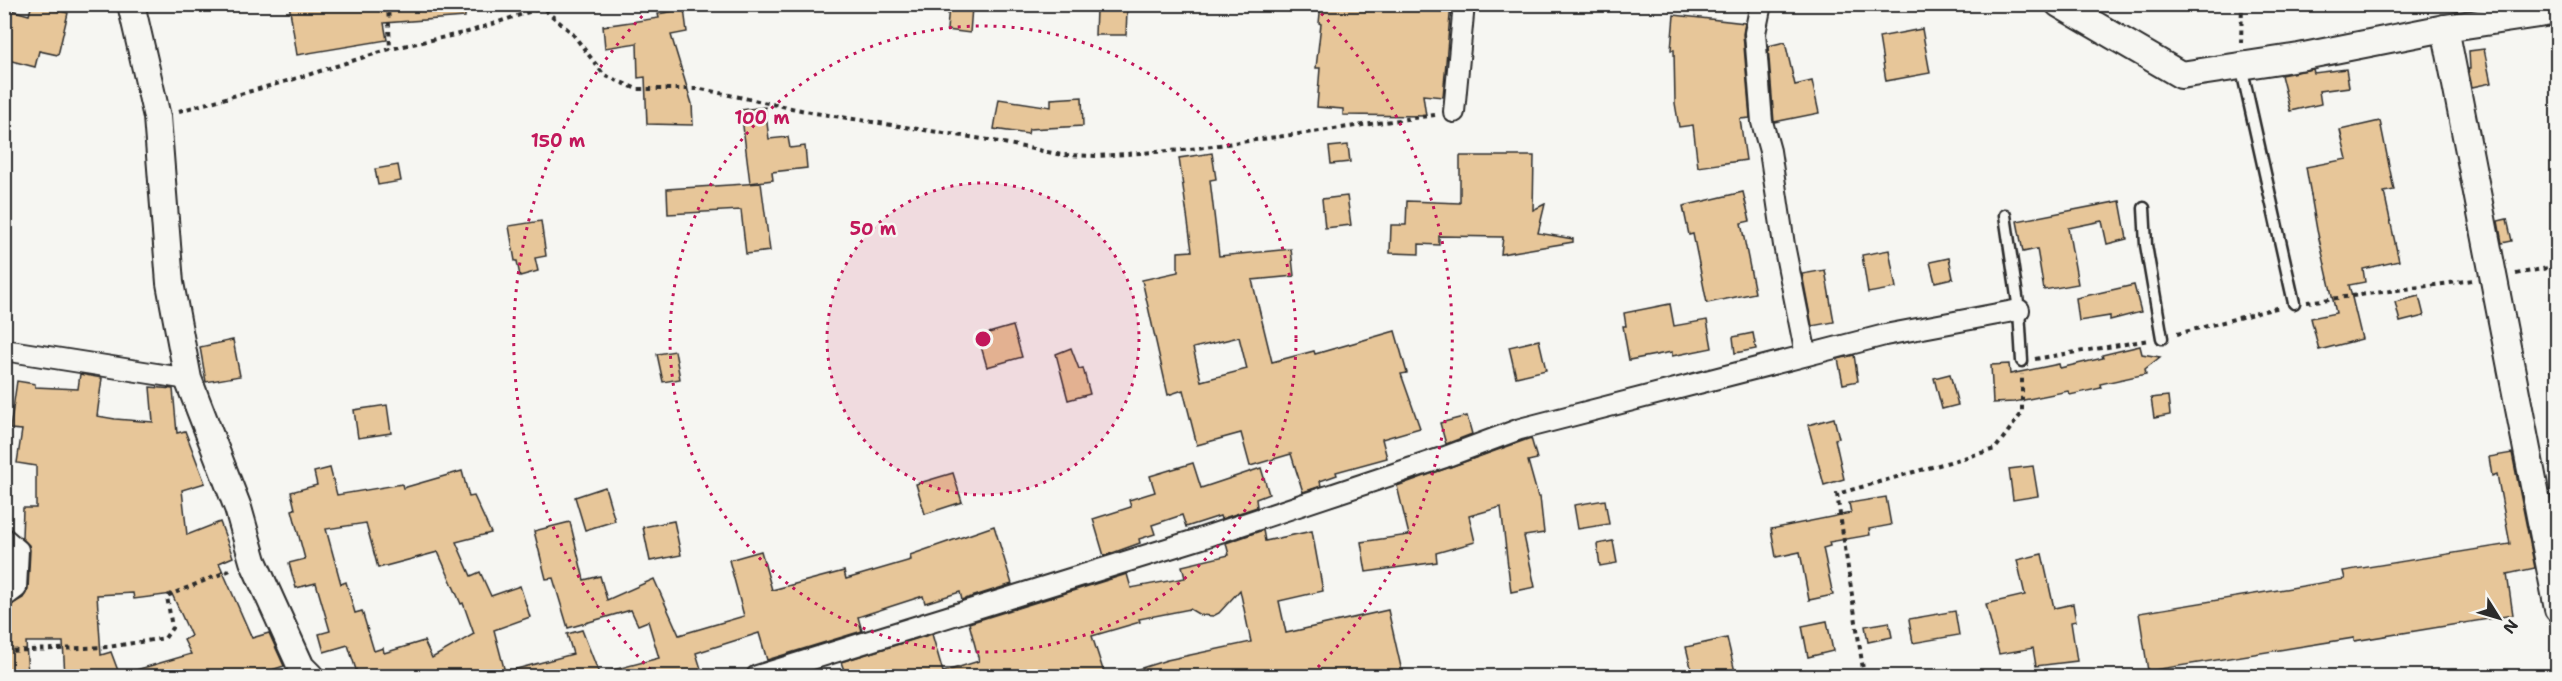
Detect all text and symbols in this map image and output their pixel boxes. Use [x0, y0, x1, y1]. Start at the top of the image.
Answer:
text: 100 m [734, 106, 790, 130]
text: 150 m [531, 129, 586, 153]
text: 50 m [850, 217, 897, 241]
centre of rings [973, 329, 993, 349]
north arrow [2469, 588, 2529, 648]
text: N [2498, 615, 2523, 638]

